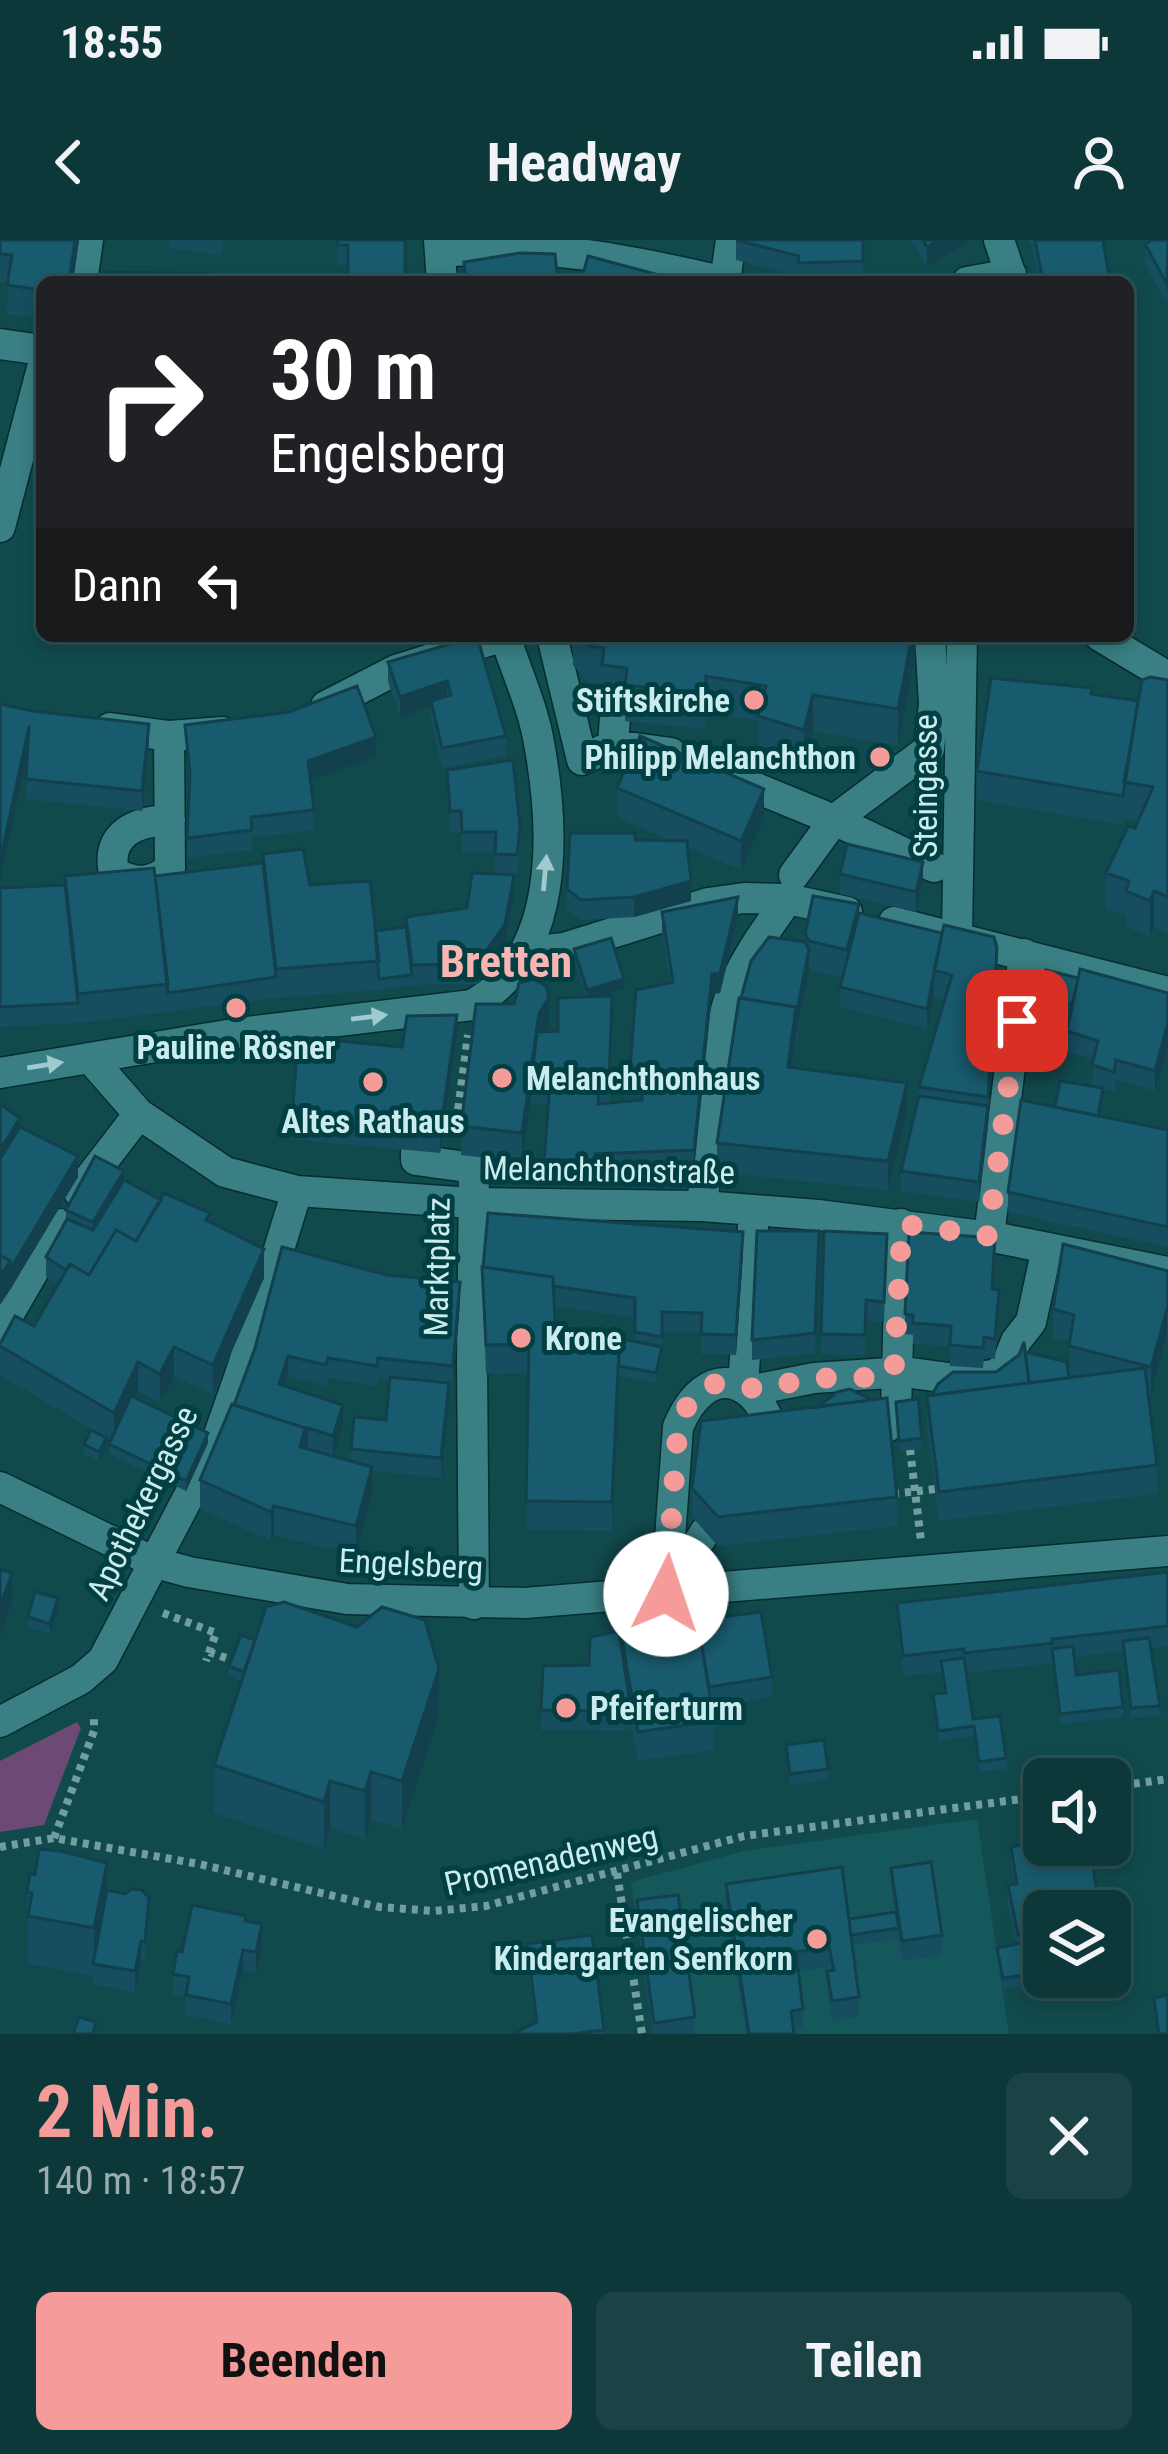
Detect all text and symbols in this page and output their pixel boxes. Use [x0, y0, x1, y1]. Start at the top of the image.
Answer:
text: 18:55 [60, 16, 163, 69]
icon: back [36, 129, 102, 195]
icon: person [1066, 129, 1132, 195]
text: Headway [487, 131, 681, 194]
text: 30 m [270, 321, 437, 420]
icon: right [72, 324, 228, 480]
text: Engelsberg [270, 422, 507, 485]
icon: left [187, 552, 253, 618]
text: Dann [72, 559, 163, 612]
place label: Stiftskirche [576, 681, 730, 720]
marker: Stiftskirche [741, 687, 767, 713]
street label: Steingasse [906, 714, 945, 858]
place label: Philipp Melanchthon [584, 738, 856, 777]
marker: Philipp Melanchthon [867, 744, 893, 770]
one-way arrow [536, 854, 555, 891]
district label: Bretten [440, 935, 572, 988]
pin [966, 970, 1068, 1072]
icon: arrive [984, 988, 1050, 1054]
marker: Pauline Rösner [223, 995, 249, 1021]
one-way arrow [351, 1008, 389, 1027]
place label: Pauline Rösner [136, 1028, 336, 1067]
one-way arrow [27, 1056, 64, 1075]
place label: Melanchthonhaus [526, 1059, 760, 1098]
marker: Melanchthonhaus [489, 1065, 515, 1091]
marker: Altes Rathaus [360, 1069, 386, 1095]
place label: Altes Rathaus [281, 1102, 465, 1141]
street label: Melanchthonstraße [483, 1148, 735, 1192]
street label: Marktplatz [416, 1197, 458, 1337]
place label: Krone [545, 1319, 622, 1358]
marker: Krone [508, 1325, 534, 1351]
street label: Apothekergasse [78, 1400, 206, 1606]
position arrow [603, 1531, 729, 1657]
street label: Engelsberg [338, 1541, 484, 1587]
place label: Pfeiferturm [590, 1689, 743, 1728]
marker: Pfeiferturm [553, 1695, 579, 1721]
map controls [1023, 1758, 1131, 1998]
button: sound [1023, 1758, 1131, 1866]
street label: Promenadenweg [441, 1817, 661, 1903]
button: layers [1023, 1890, 1131, 1998]
place label: Evangelischer Kindergarten Senfkorn [494, 1901, 793, 1978]
marker: Evangelischer Kindergarten Senfkorn [804, 1926, 830, 1952]
text: 2 Min. [36, 2070, 218, 2155]
button: close [1006, 2073, 1132, 2199]
text: 140 m · 18:57 [36, 2158, 246, 2204]
button: Beenden [36, 2292, 572, 2430]
button: Teilen [596, 2292, 1132, 2430]

